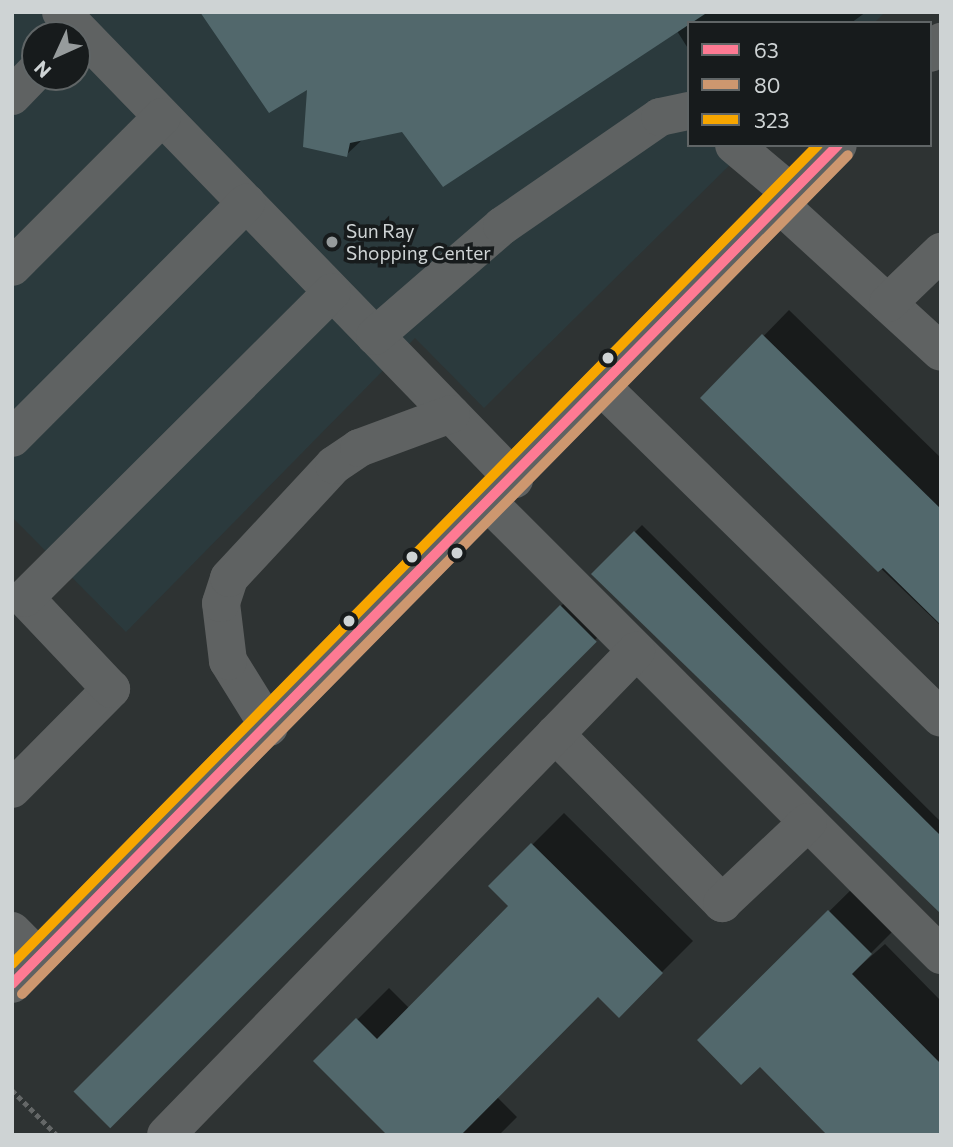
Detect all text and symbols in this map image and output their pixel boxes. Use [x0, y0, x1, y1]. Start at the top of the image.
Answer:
north arrow [21, 21, 91, 91]
legend [687, 21, 932, 147]
text: 63 [754, 37, 779, 62]
text: N [29, 57, 55, 83]
text: 80 [754, 72, 780, 97]
text: 323 [754, 107, 790, 132]
place label: Sun Ray Shopping Center [346, 220, 491, 264]
marker: Sun Ray Shopping Center [324, 234, 340, 250]
unlabelled marker [601, 351, 615, 365]
unlabelled marker [450, 546, 464, 560]
unlabelled marker [405, 550, 419, 564]
unlabelled marker [342, 614, 356, 628]

